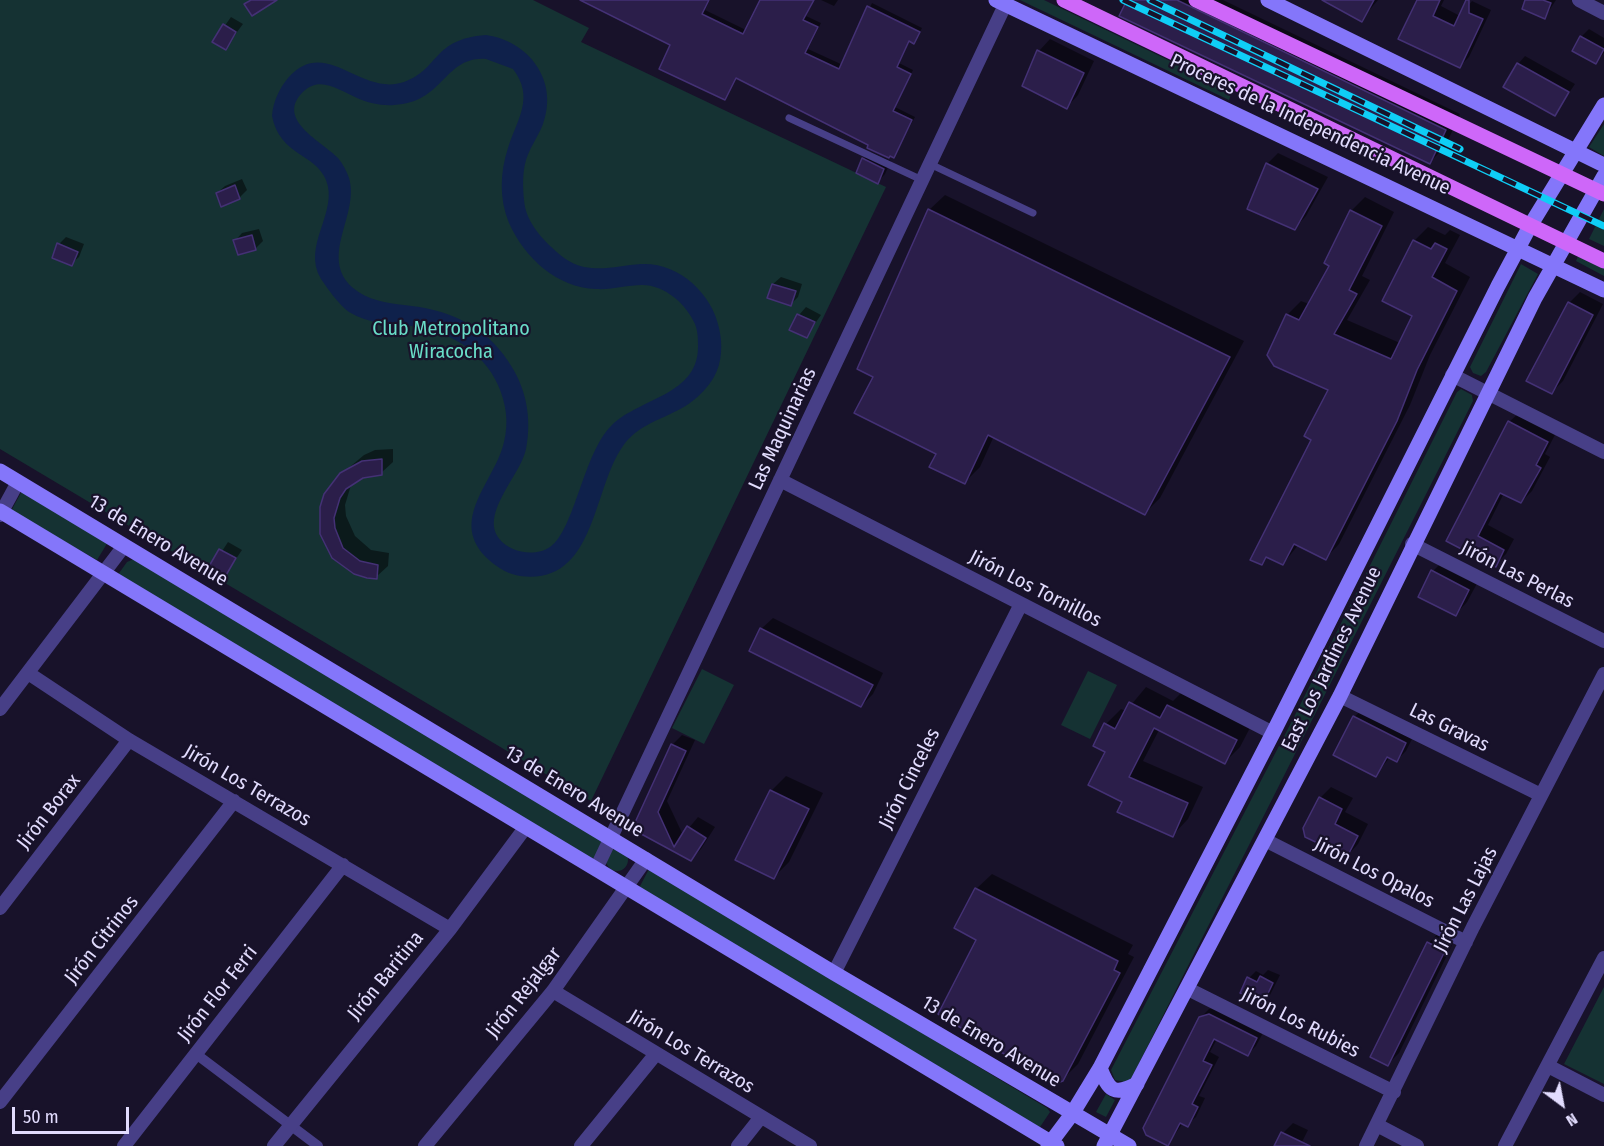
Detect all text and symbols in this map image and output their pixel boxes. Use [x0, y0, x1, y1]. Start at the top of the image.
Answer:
street label: Proceres de la Independencia Avenue [1166, 49, 1454, 201]
park label: Club Metropolitano Wiracocha [372, 317, 530, 364]
street label: Las Maquinarias [744, 364, 822, 494]
street label: 13 de Enero Avenue [84, 490, 232, 592]
street label: Jirón Las Perlas [1456, 536, 1578, 614]
street label: Jirón Los Tornillos [965, 545, 1105, 633]
street label: East Los Jardines Avenue [1277, 563, 1387, 755]
street label: Las Gravas [1405, 698, 1493, 758]
street label: Jirón Cinceles [874, 725, 946, 833]
street label: Jirón Los Terrazos [179, 740, 315, 832]
street label: 13 de Enero Avenue [500, 741, 648, 843]
street label: Jirón Borax [12, 770, 86, 854]
street label: Jirón Los Opalos [1310, 832, 1438, 914]
street label: Jirón Las Lajas [1429, 843, 1503, 957]
street label: Jirón Citrinos [60, 891, 144, 989]
street label: Jirón Baritina [343, 927, 429, 1025]
street label: Jirón Flor Ferri [173, 941, 263, 1047]
street label: Jirón Rejalgar [481, 943, 567, 1043]
street label: Jirón Los Rubies [1236, 983, 1364, 1063]
street label: 13 de Enero Avenue [917, 991, 1065, 1093]
street label: Jirón Los Terrazos [624, 1005, 758, 1099]
north arrow [1532, 1074, 1592, 1134]
scale bar [15, 1095, 132, 1133]
text: 50 m [23, 1106, 59, 1128]
text: N [1563, 1109, 1581, 1130]

